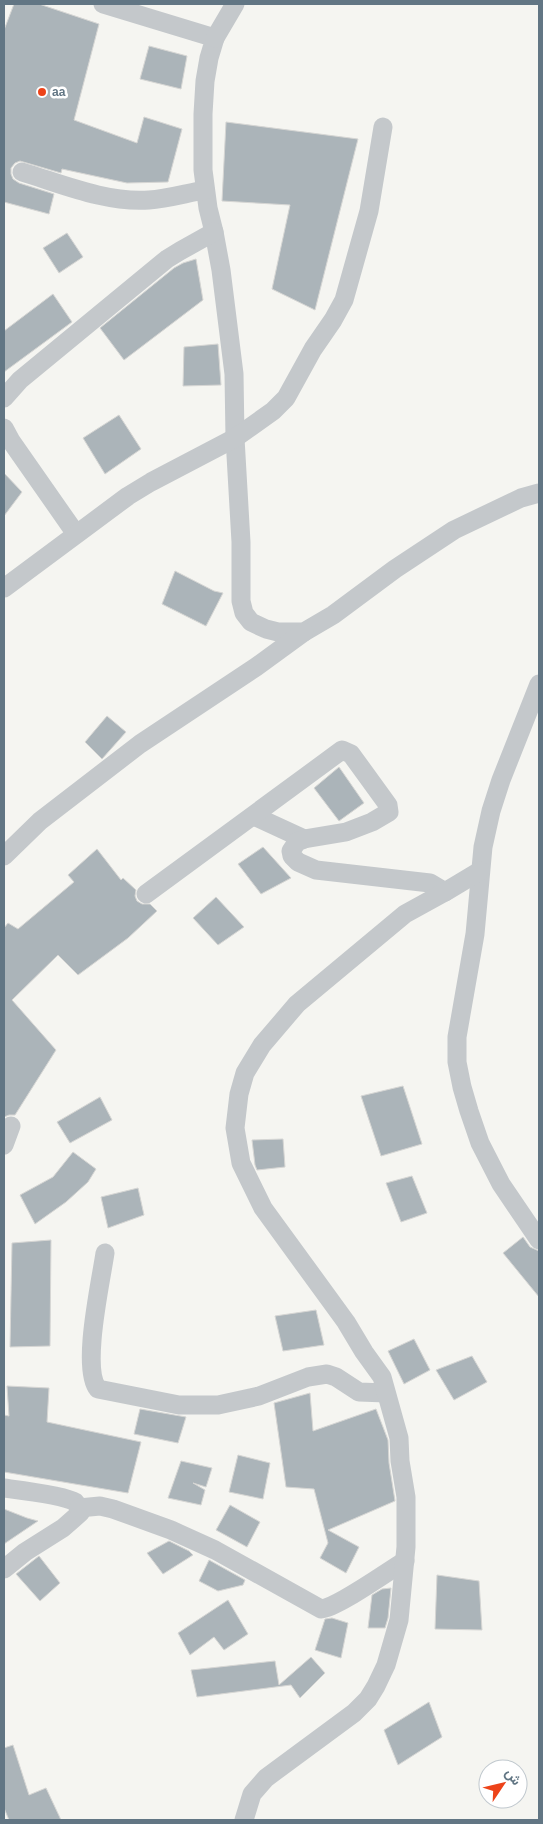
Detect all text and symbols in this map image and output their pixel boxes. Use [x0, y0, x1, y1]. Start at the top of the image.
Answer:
place label: aa [52, 85, 66, 99]
marker: aa [36, 86, 48, 98]
north arrow [478, 1759, 528, 1809]
text: ش [501, 1765, 525, 1789]

